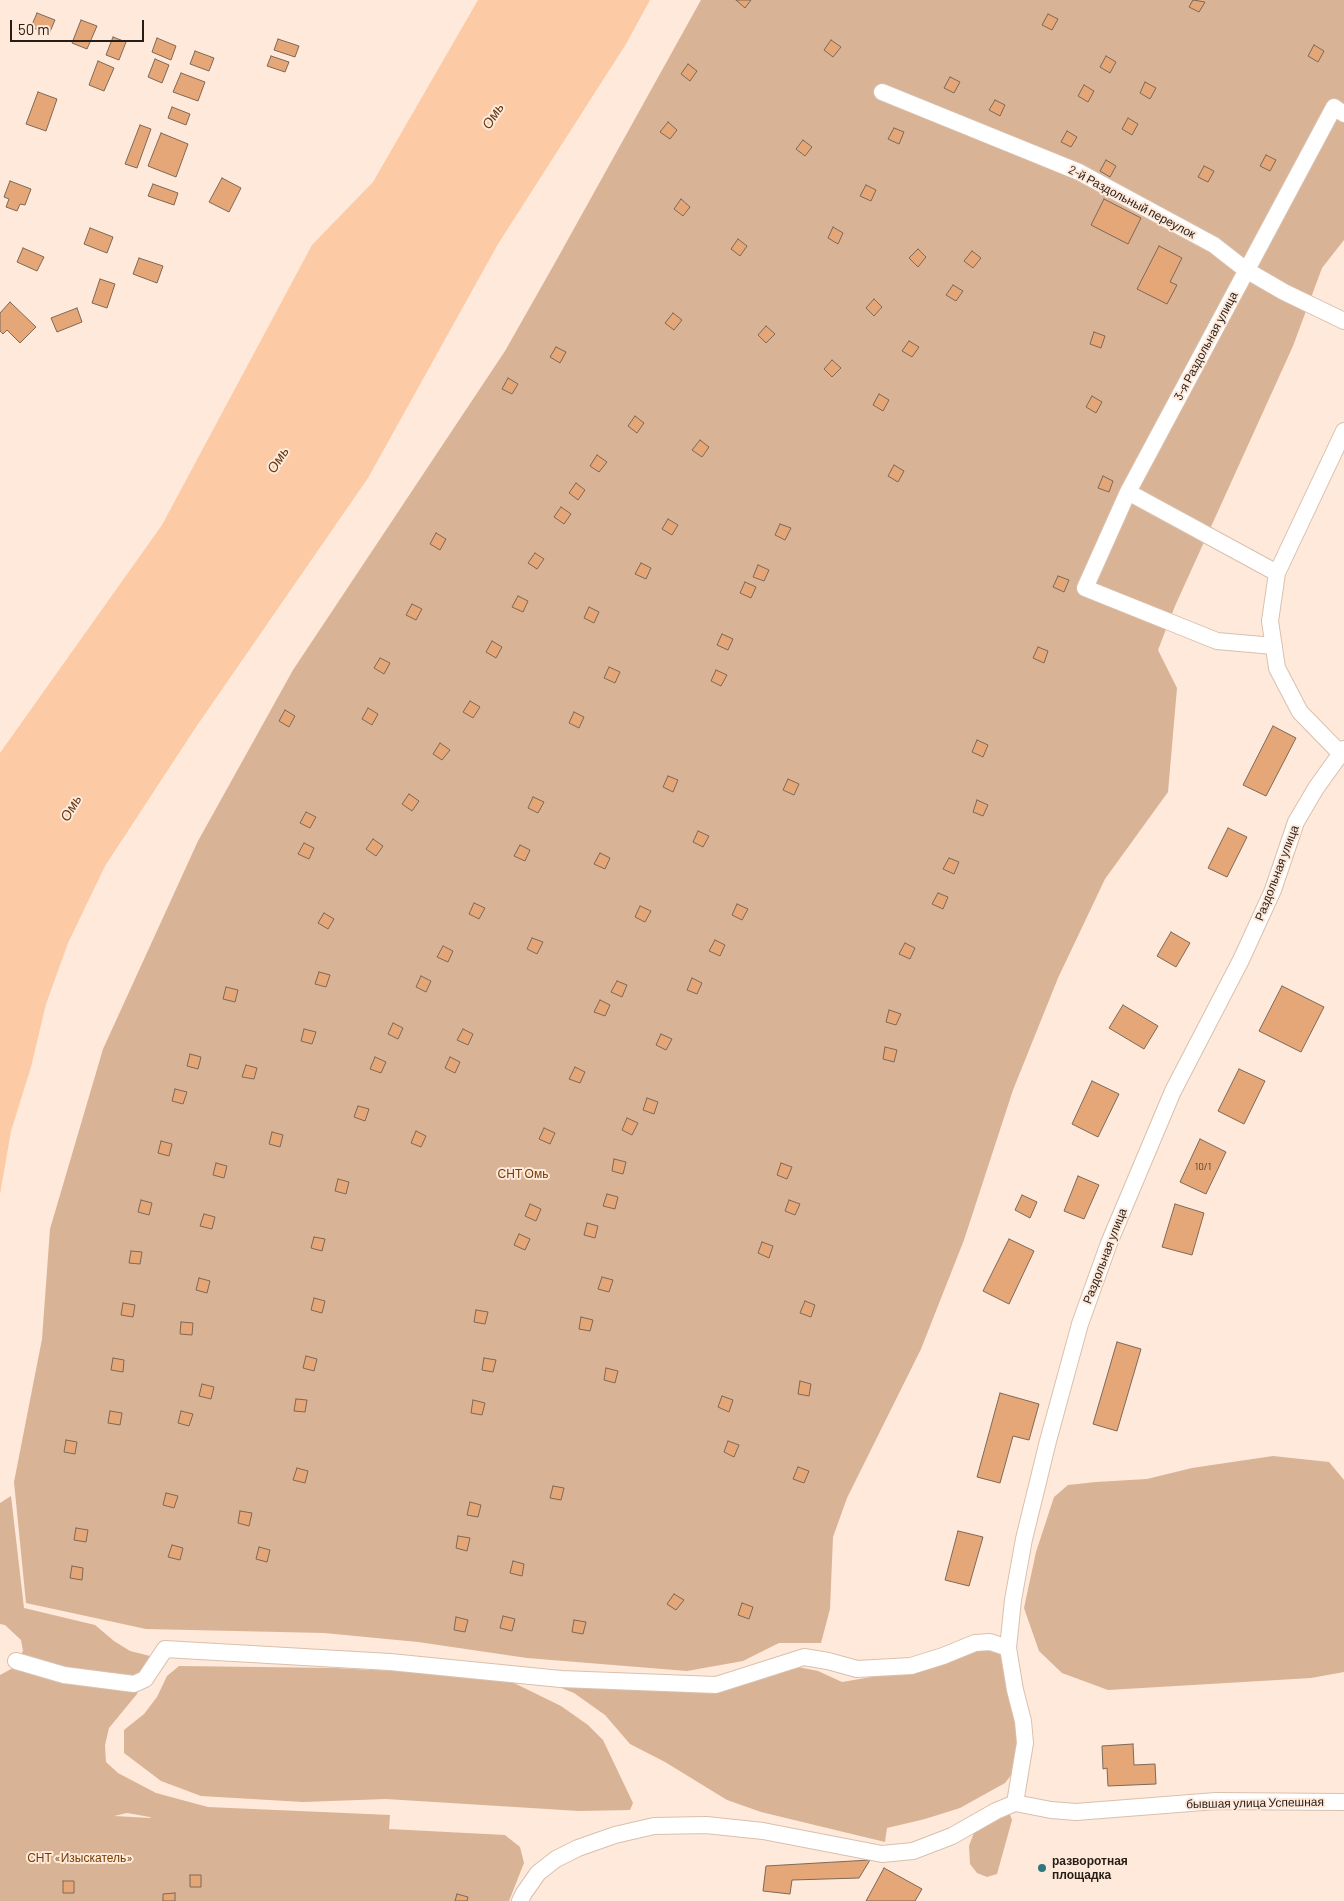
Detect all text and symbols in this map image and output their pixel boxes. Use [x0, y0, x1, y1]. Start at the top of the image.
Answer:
scale bar [12, 10, 146, 42]
text: 50 m [18, 20, 50, 38]
water label: Омь [478, 100, 508, 132]
street label: 2-й Раздольный переулок [1066, 162, 1198, 242]
street label: 3-я Раздольная улица [1171, 289, 1241, 403]
water label: Омь [263, 444, 293, 476]
water label: Омь [57, 792, 85, 824]
street label: Раздольная улица [1252, 823, 1302, 923]
house number: 10/1 [1195, 1161, 1211, 1173]
park label: СНТ Омь [498, 1167, 548, 1181]
street label: Раздольная улица [1080, 1206, 1130, 1306]
street label: бывшая улица Успешная [1186, 1795, 1324, 1811]
park label: СНТ «Изыскатель» [27, 1851, 133, 1865]
place label: разворотная площадка [1052, 1854, 1128, 1882]
marker: разворотная площадка [1036, 1862, 1048, 1874]

